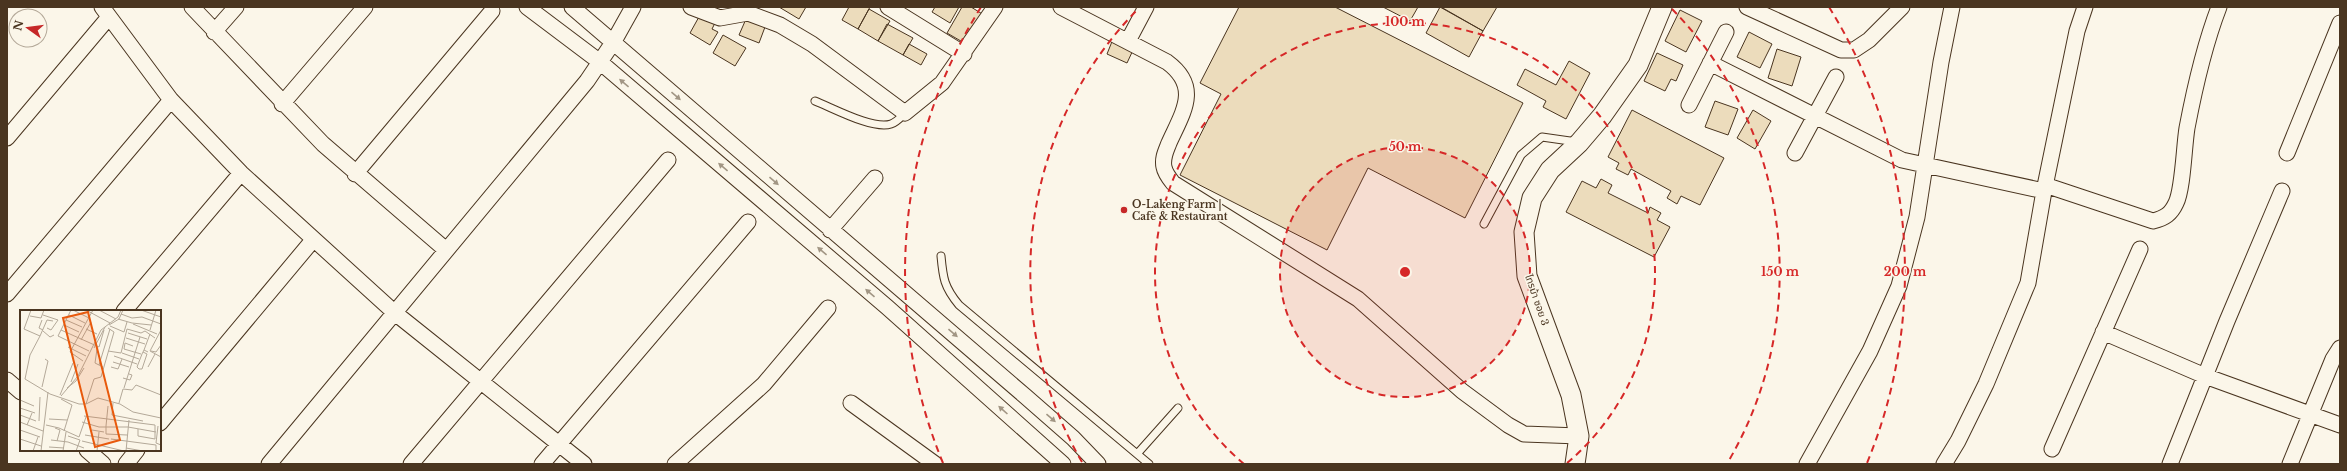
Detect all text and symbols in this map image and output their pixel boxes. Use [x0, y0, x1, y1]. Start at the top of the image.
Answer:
north arrow [8, 8, 48, 48]
text: 100 m [1385, 14, 1426, 29]
text: N [10, 18, 26, 32]
one-way arrow [619, 78, 630, 87]
one-way arrow [671, 91, 682, 100]
text: 50 m [1389, 139, 1422, 154]
one-way arrow [719, 163, 728, 172]
one-way arrow [769, 177, 780, 186]
place label: O-Lakeng Farm | Cafè & Restaurant [1132, 198, 1228, 223]
marker: O-Lakeng Farm | Cafè & Restaurant [1119, 205, 1129, 215]
one-way arrow [817, 247, 828, 256]
text: 150 m [1761, 264, 1800, 279]
text: 200 m [1884, 264, 1927, 279]
centre of rings [1398, 265, 1412, 279]
street label: ไทรม้า ซอย 3 [1522, 272, 1552, 327]
one-way arrow [865, 288, 876, 297]
inset map [20, 310, 161, 451]
one-way arrow [948, 328, 958, 338]
one-way arrow [998, 406, 1008, 415]
one-way arrow [1046, 414, 1056, 423]

